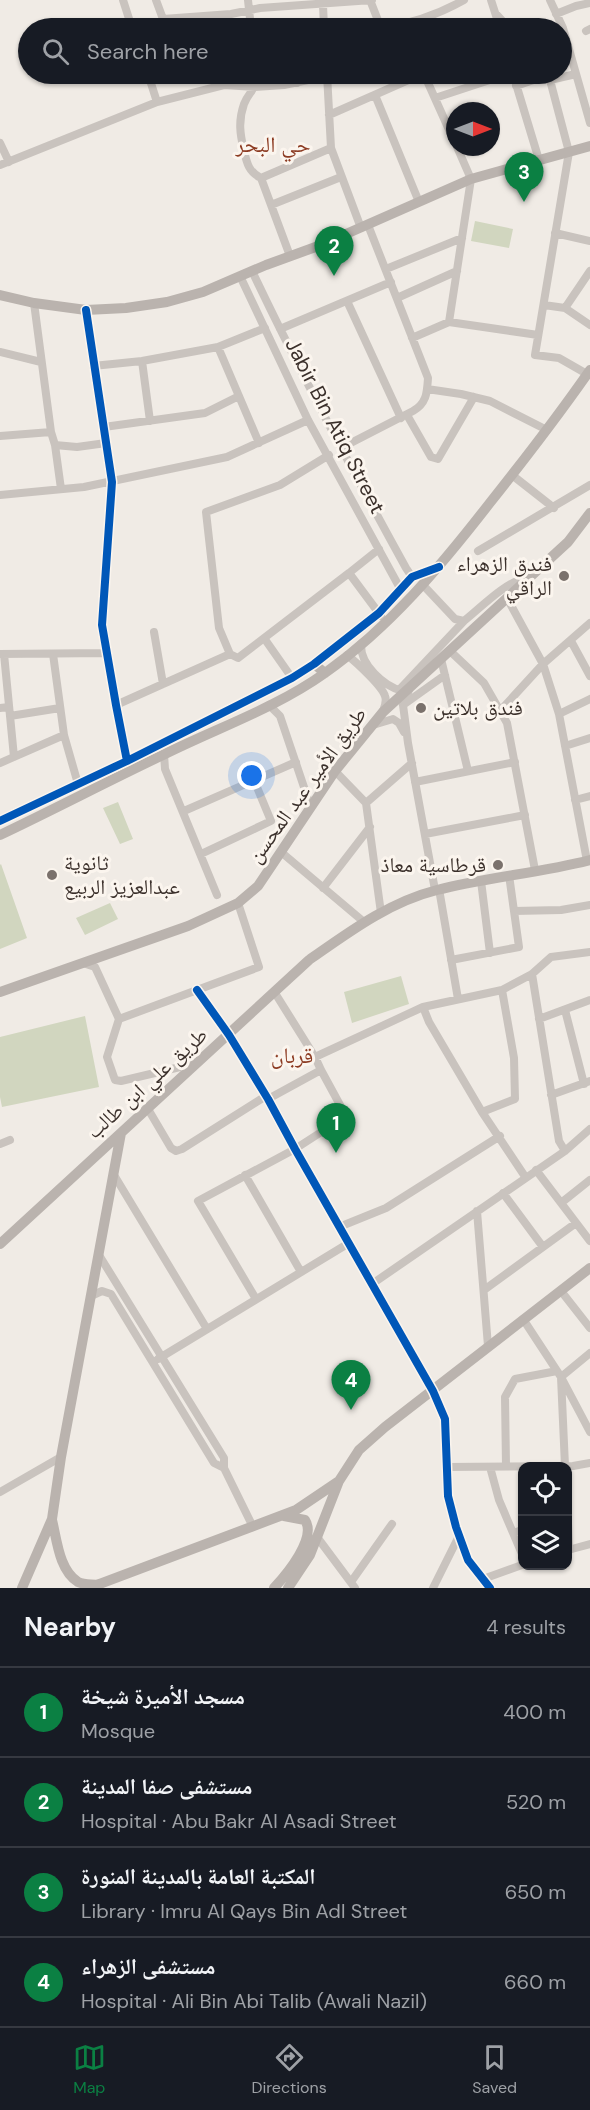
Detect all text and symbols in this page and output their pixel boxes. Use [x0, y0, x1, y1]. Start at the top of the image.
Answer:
search box [18, 18, 572, 84]
icon: search [39, 35, 72, 68]
text: Search here [87, 37, 208, 66]
north arrow [446, 102, 500, 156]
district label: حي البحر [235, 130, 310, 162]
pin: 3 [504, 152, 544, 202]
pin: 2 [314, 226, 354, 276]
street label: Jabir Bin Atiq Street [279, 333, 391, 519]
place label: فندق الزهراء الراقي [457, 550, 552, 604]
marker: فندق الزهراء الراقي [557, 569, 571, 583]
place label: فندق بلاتين [433, 694, 523, 722]
street label: طريق الأمير عبد المحسن [241, 701, 373, 869]
marker: فندق بلاتين [414, 701, 428, 715]
your location [237, 761, 266, 790]
place label: ثانوية عبدالعزيز الربيع [64, 849, 180, 901]
place label: قرطاسية معاذ [381, 851, 486, 879]
marker: قرطاسية معاذ [491, 858, 505, 872]
marker: ثانوية عبدالعزيز الربيع [45, 868, 59, 882]
street label: طريق علي ابن طالب [80, 1021, 215, 1147]
district label: قربان [271, 1041, 313, 1070]
pin: 1 [316, 1104, 356, 1153]
pin: 4 [332, 1360, 370, 1410]
map controls [518, 1462, 572, 1570]
button: locate [518, 1462, 572, 1516]
button: layers [518, 1516, 572, 1570]
text: Nearby [24, 1610, 116, 1644]
text: 4 results [486, 1614, 566, 1640]
text: مسجد الأميرة شيخة [81, 1682, 245, 1711]
text: 1 [40, 1699, 47, 1725]
text: 400 m [503, 1699, 566, 1725]
text: Mosque [81, 1718, 155, 1744]
text: مستشفی صفا المدینة [81, 1772, 252, 1801]
text: 2 [38, 1789, 49, 1815]
text: 520 m [506, 1789, 566, 1815]
text: Hospital · Abu Bakr Al Asadi Street [81, 1808, 397, 1834]
text: المكتبة العامة بالمدينة المنورة [81, 1862, 315, 1891]
text: 3 [37, 1879, 50, 1905]
text: 650 m [505, 1879, 566, 1905]
text: Library · Imru Al Qays Bin Adl Street [81, 1898, 407, 1924]
text: مستشفى الزهراء [81, 1952, 215, 1981]
text: 4 [37, 1969, 50, 1995]
text: 660 m [504, 1969, 566, 1995]
text: Hospital · Ali Bin Abi Talib (Awali Nazil) [81, 1988, 427, 2014]
tab: Map [73, 2041, 106, 2098]
tab: Directions [251, 2041, 327, 2098]
tab: Saved [472, 2041, 517, 2098]

